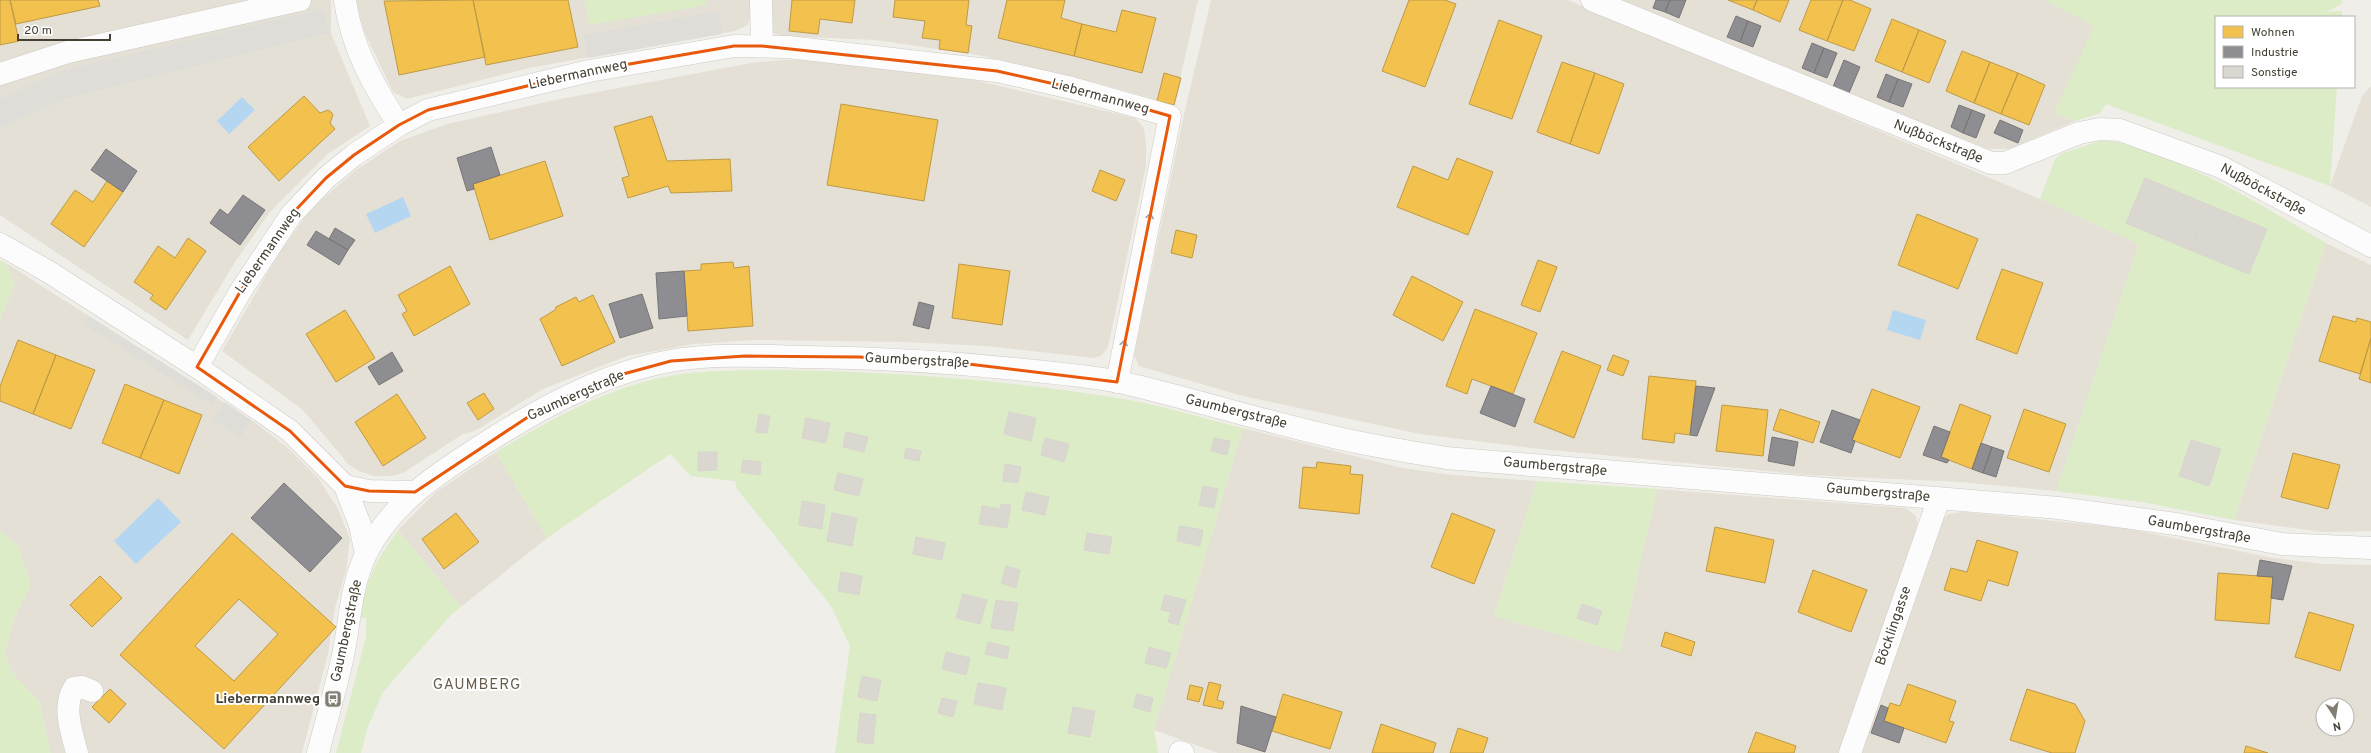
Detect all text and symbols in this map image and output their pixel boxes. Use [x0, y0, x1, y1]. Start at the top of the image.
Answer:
scale bar [18, 16, 110, 42]
legend [2215, 16, 2355, 88]
text: 20 m [24, 23, 52, 39]
text: Wohnen [2251, 25, 2295, 41]
text: Industrie [2251, 45, 2299, 61]
street label: Liebermannweg [527, 56, 629, 94]
text: Sonstige [2251, 65, 2297, 81]
street label: Liebermannweg [1049, 76, 1151, 118]
street label: Nußböckstraße [1891, 116, 1985, 168]
street label: Nußböckstraße [2217, 160, 2309, 220]
street label: Liebermannweg [232, 205, 304, 297]
one-way arrow [1145, 213, 1154, 219]
one-way arrow [1120, 340, 1128, 347]
street label: Gaumbergstraße [864, 350, 970, 372]
street label: Gaumbergstraße [525, 367, 627, 425]
street label: Gaumbergstraße [1183, 391, 1289, 433]
street label: Gaumbergstraße [1502, 454, 1608, 480]
street label: Gaumbergstraße [1825, 480, 1931, 506]
street label: Gaumbergstraße [2146, 513, 2252, 547]
street label: Gaumbergstraße [328, 578, 366, 684]
street label: Böcklingasse [1872, 584, 1916, 668]
district label: GAUMBERG [433, 676, 521, 695]
bus stop icon: Liebermannweg [323, 689, 343, 709]
place label: Liebermannweg [215, 691, 320, 708]
north arrow [2315, 697, 2355, 737]
text: N [2332, 718, 2342, 733]

